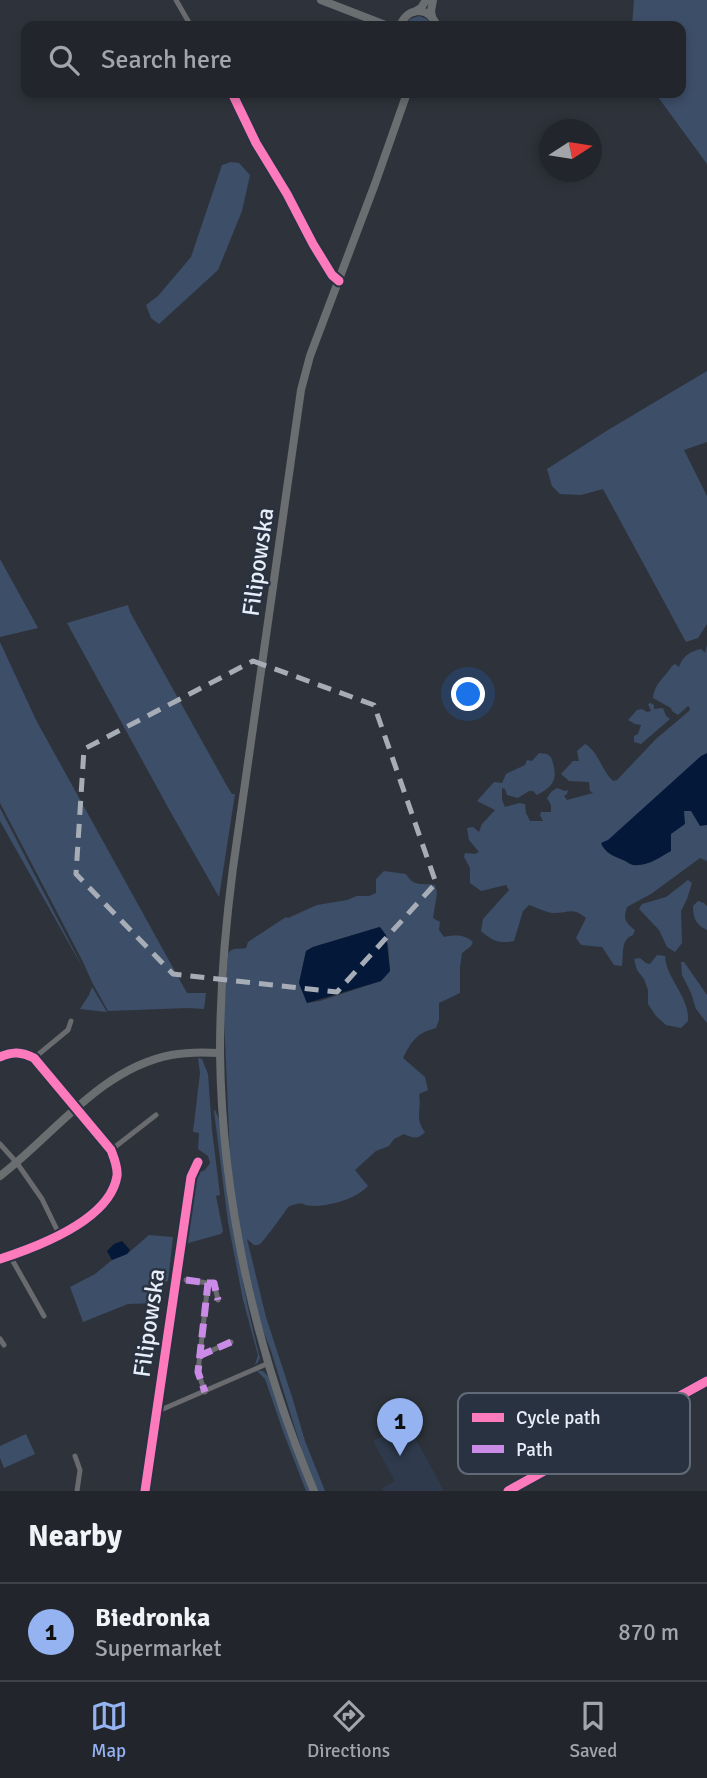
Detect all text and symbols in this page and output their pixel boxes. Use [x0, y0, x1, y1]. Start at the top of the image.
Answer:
search box [21, 21, 686, 98]
icon: search [45, 41, 83, 79]
text: Search here [101, 44, 232, 76]
north arrow [539, 119, 602, 182]
street label: Filipowska [236, 506, 280, 618]
your location [451, 677, 485, 711]
street label: Filipowska [127, 1267, 171, 1379]
legend [458, 1393, 690, 1474]
pin: 1 [377, 1398, 423, 1456]
text: Cycle path [516, 1406, 601, 1430]
text: Path [516, 1438, 553, 1462]
text: Nearby [28, 1518, 122, 1555]
text: Biedronka [95, 1602, 210, 1634]
text: 1 [45, 1618, 57, 1647]
text: 870 m [618, 1618, 679, 1647]
text: Supermarket [95, 1634, 222, 1663]
tab: Map [90, 1697, 128, 1763]
tab: Directions [307, 1697, 390, 1763]
tab: Saved [569, 1697, 617, 1763]

